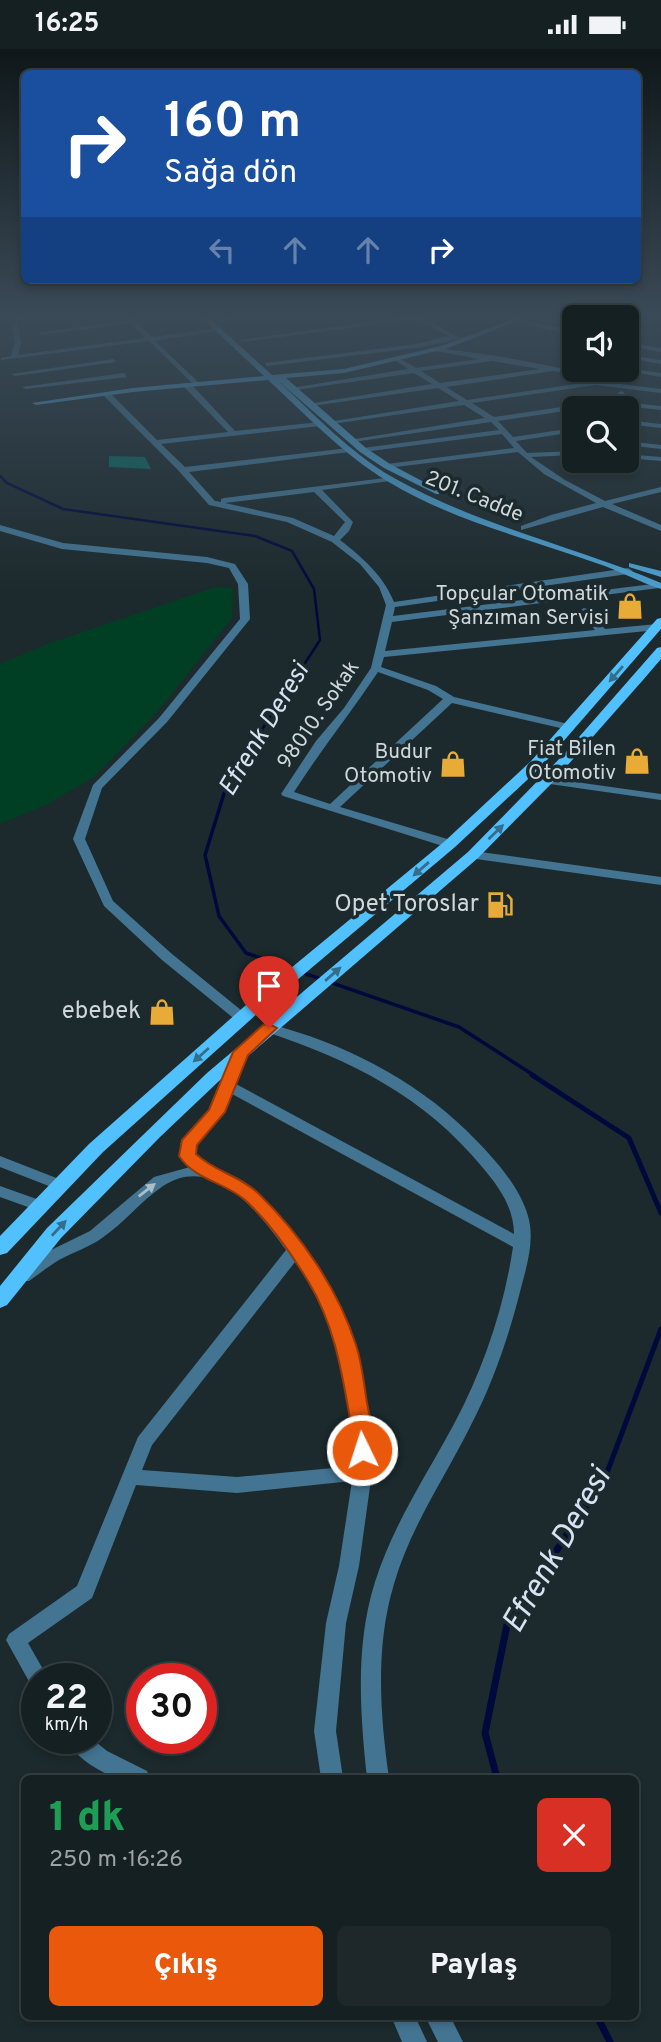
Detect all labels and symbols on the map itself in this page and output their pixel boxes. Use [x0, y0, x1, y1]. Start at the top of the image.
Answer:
street label: 201. Cadde [421, 465, 527, 529]
place label: Topçular Otomatik Şanzıman Servisi [435, 581, 609, 632]
shop icon: Topçular Otomatik Şanzıman Servisi [615, 591, 645, 621]
water label: Efrenk Deresi [212, 656, 319, 803]
street label: 98010. Sokak [272, 656, 366, 774]
one-way arrow [608, 665, 624, 683]
place label: Fiat Bilen Otomotiv [527, 736, 616, 787]
place label: Budur Otomotiv [344, 739, 432, 790]
shop icon: Fiat Bilen Otomotiv [622, 746, 652, 776]
shop icon: Budur Otomotiv [438, 749, 468, 779]
one-way arrow [487, 825, 504, 841]
one-way arrow [412, 861, 430, 877]
place label: Opet Toroslar [334, 890, 479, 920]
fuel station icon: Opet Toroslar [485, 890, 515, 920]
pin [239, 956, 299, 1028]
one-way arrow [324, 967, 341, 982]
place label: ebebek [62, 997, 141, 1027]
shop icon: ebebek [147, 997, 177, 1027]
one-way arrow [192, 1047, 210, 1063]
one-way arrow [138, 1183, 155, 1198]
one-way arrow [51, 1219, 67, 1237]
position arrow [325, 1413, 399, 1487]
water label: Efrenk Deresi [495, 1459, 622, 1641]
speed limit sign: 30 [126, 1663, 217, 1754]

